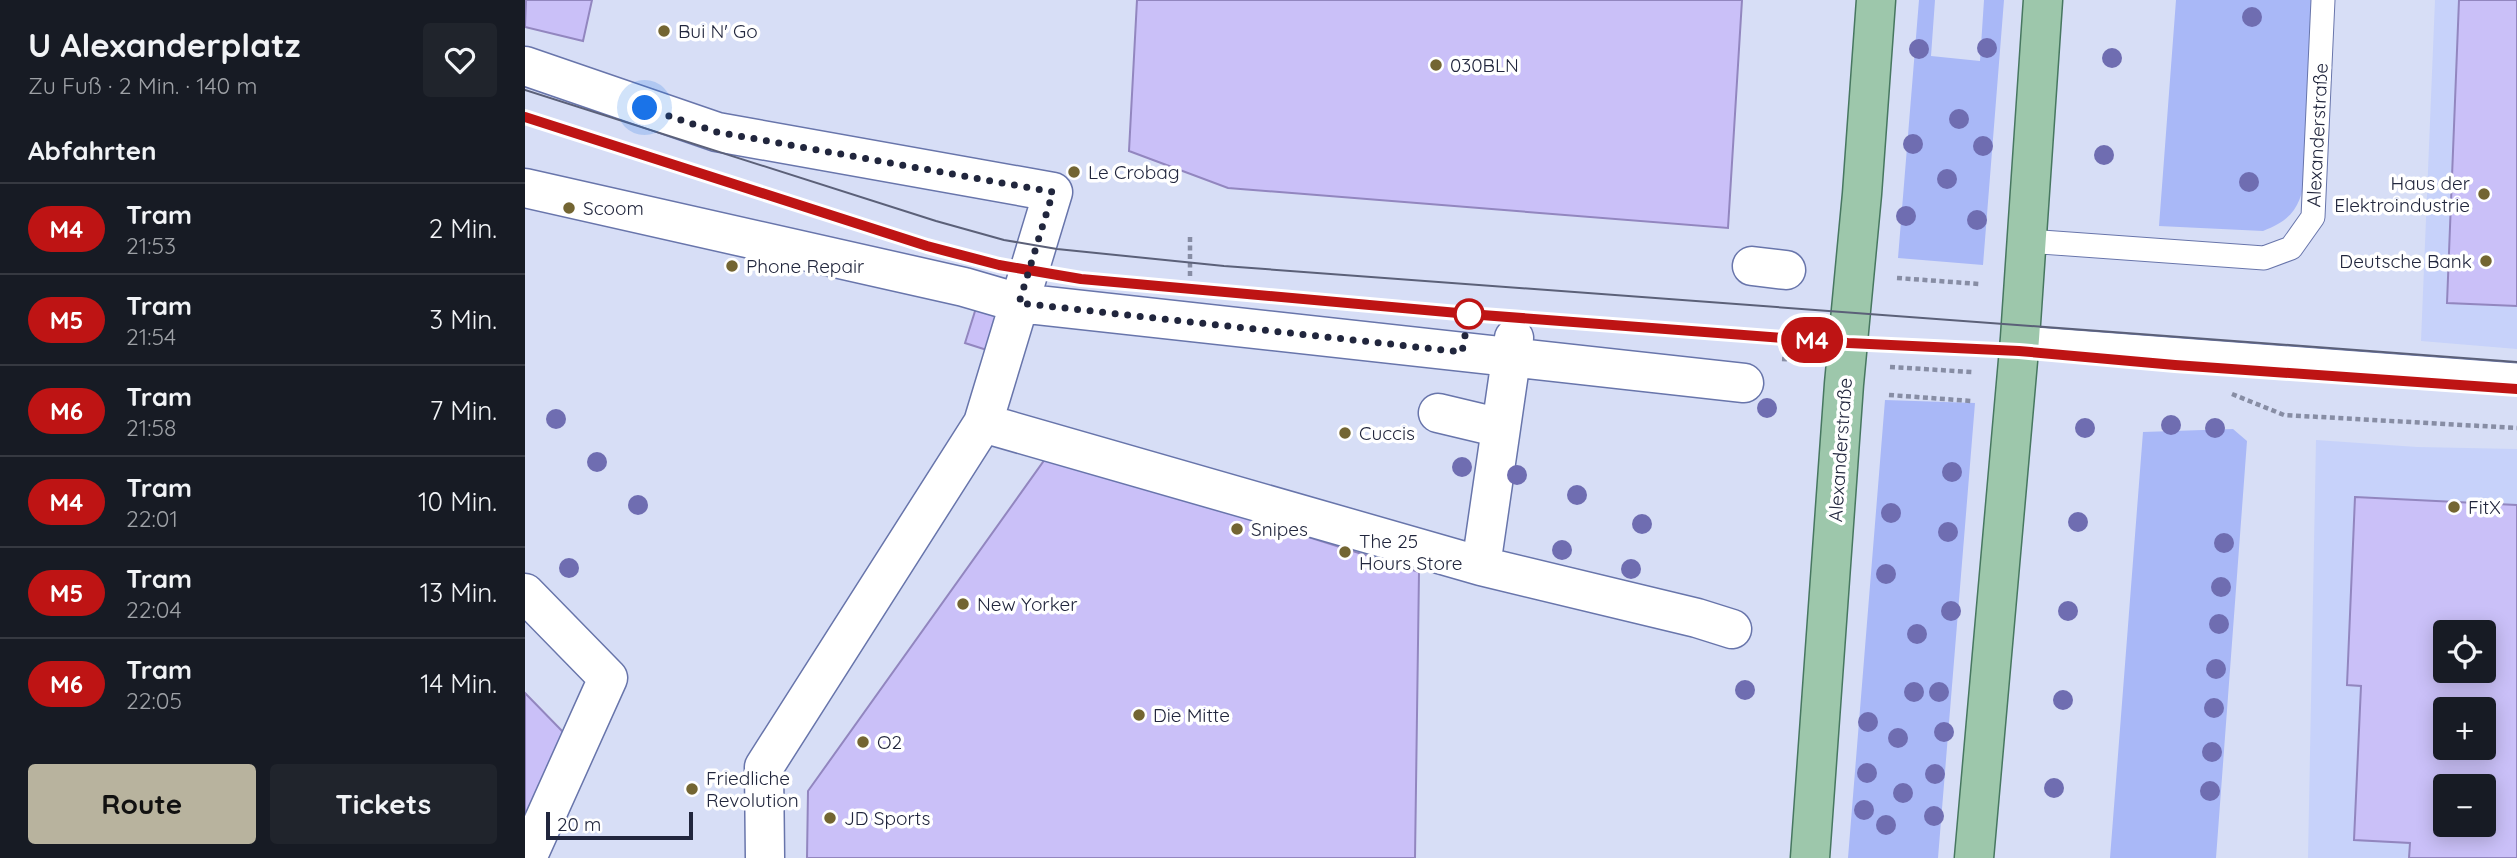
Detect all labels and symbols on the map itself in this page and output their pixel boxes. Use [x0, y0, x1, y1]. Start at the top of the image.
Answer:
place label: Bui N' Go [678, 19, 758, 43]
marker: Bui N' Go [656, 23, 672, 39]
place label: 030BLN [1450, 53, 1519, 77]
marker: 030BLN [1428, 57, 1444, 73]
street label: Alexanderstraße [2301, 62, 2333, 208]
your location [627, 90, 662, 125]
place label: Le Crobag [1088, 160, 1180, 184]
marker: Le Crobag [1066, 164, 1082, 180]
place label: Haus der Elektroindustrie [2334, 171, 2471, 217]
marker: Haus der Elektroindustrie [2476, 186, 2492, 202]
place label: Scoom [583, 196, 644, 220]
marker: Scoom [561, 200, 577, 216]
place label: Deutsche Bank [2339, 249, 2472, 273]
marker: Deutsche Bank [2478, 253, 2494, 269]
place label: Phone Repair [746, 254, 865, 278]
marker: Phone Repair [724, 258, 740, 274]
unlabelled marker [1454, 299, 1484, 329]
line badge: M4 [1781, 317, 1843, 363]
street label: Alexanderstraße [1823, 377, 1857, 523]
place label: Cuccis [1359, 421, 1415, 445]
marker: Cuccis [1337, 425, 1353, 441]
place label: FitX [2468, 495, 2501, 519]
marker: FitX [2446, 499, 2462, 515]
place label: Snipes [1251, 517, 1308, 541]
marker: Snipes [1229, 521, 1245, 537]
place label: The 25 Hours Store [1359, 529, 1463, 575]
marker: The 25 Hours Store [1337, 544, 1353, 560]
place label: New Yorker [977, 592, 1078, 616]
marker: New Yorker [955, 596, 971, 612]
place label: Die Mitte [1153, 703, 1230, 727]
marker: Die Mitte [1131, 707, 1147, 723]
place label: O2 [877, 730, 902, 754]
marker: O2 [855, 734, 871, 750]
place label: Friedliche Revolution [706, 766, 799, 812]
marker: Friedliche Revolution [684, 781, 700, 797]
place label: JD Sports [844, 806, 931, 830]
scale bar [546, 809, 693, 841]
marker: JD Sports [822, 810, 838, 826]

